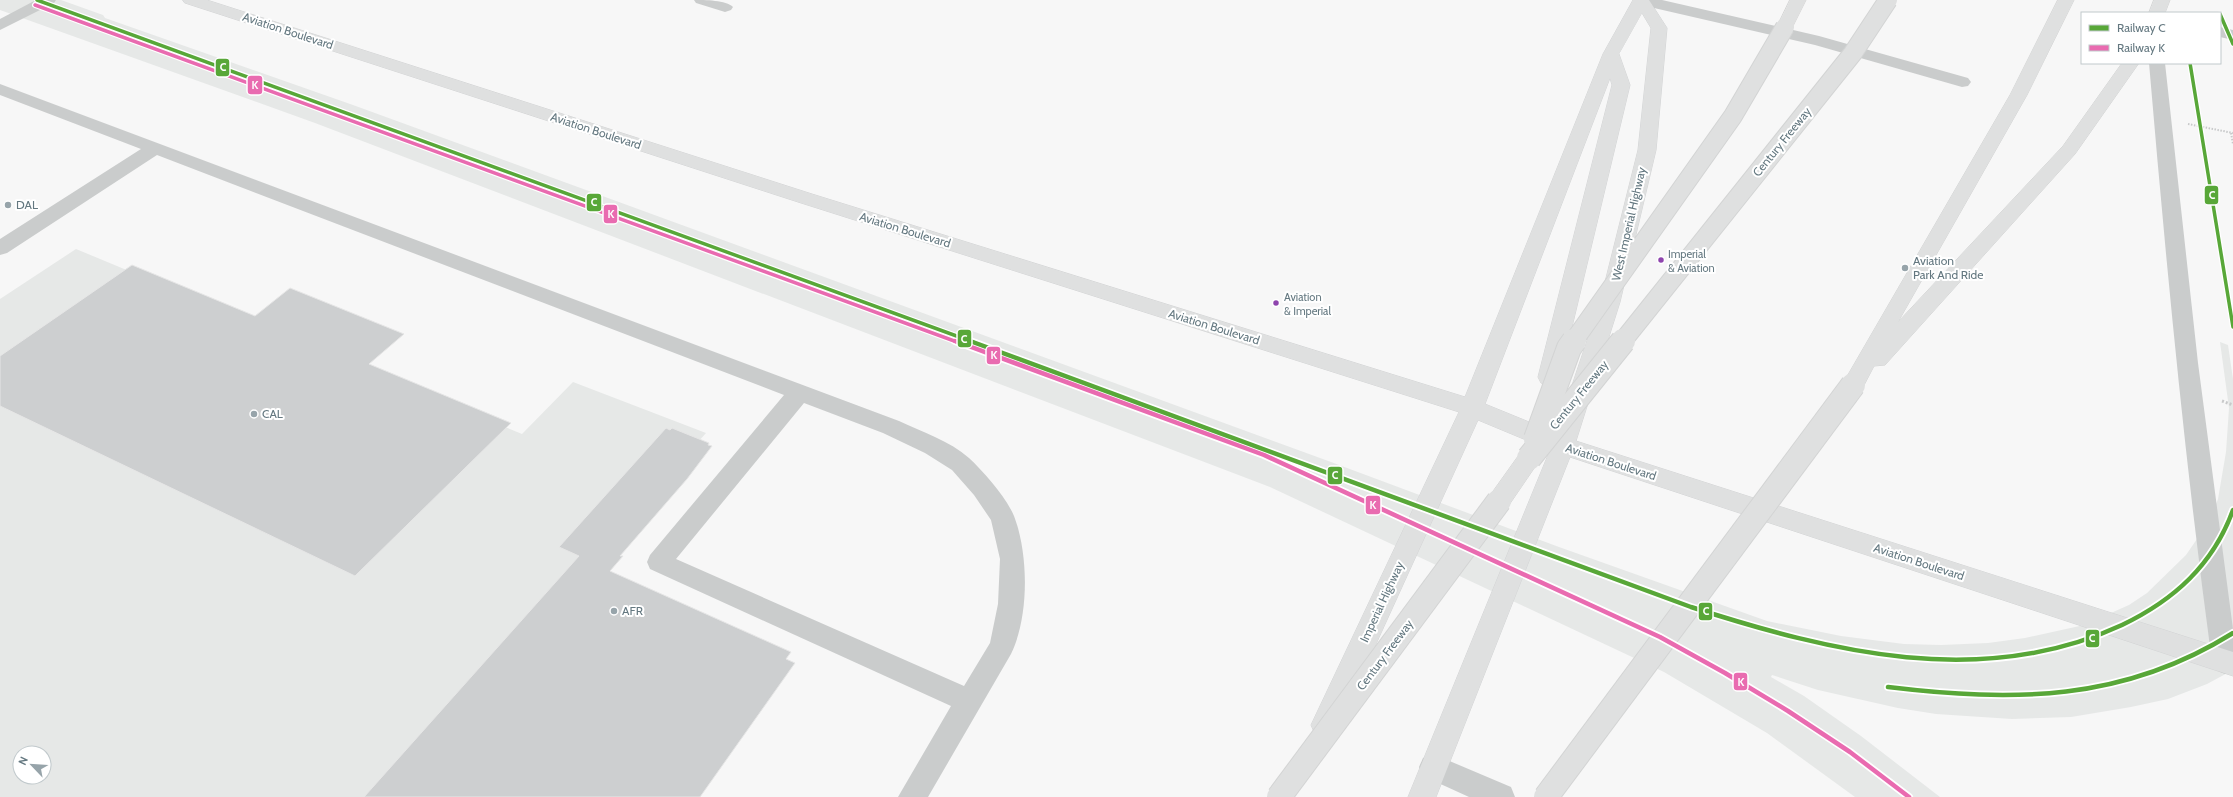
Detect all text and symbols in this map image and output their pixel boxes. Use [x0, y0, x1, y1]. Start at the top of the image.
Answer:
street label: Aviation Boulevard [241, 9, 335, 52]
legend [2081, 12, 2221, 64]
text: Railway C [2117, 20, 2166, 35]
text: Railway K [2117, 40, 2165, 55]
line badge: C [215, 58, 230, 77]
text: C [220, 60, 227, 74]
line badge: K [247, 75, 263, 95]
text: K [252, 78, 259, 92]
street label: Century Freeway [1749, 104, 1814, 179]
street label: Aviation Boulevard [549, 109, 643, 152]
street label: West Imperial Highway [1608, 166, 1649, 282]
line badge: C [2204, 185, 2219, 205]
text: C [2209, 188, 2216, 202]
line badge: C [586, 193, 602, 212]
text: C [591, 195, 598, 209]
place label: DAL [16, 197, 38, 212]
marker: DAL [3, 200, 13, 210]
line badge: K [603, 204, 618, 224]
text: K [608, 207, 615, 221]
street label: Aviation Boulevard [858, 209, 953, 251]
place label: Imperial & Aviation [1668, 247, 1715, 275]
place label: Aviation Park And Ride [1913, 253, 1983, 282]
marker: Imperial & Aviation [1656, 255, 1666, 265]
marker: Aviation Park And Ride [1900, 263, 1910, 273]
place label: Aviation & Imperial [1284, 290, 1331, 318]
marker: Aviation & Imperial [1271, 298, 1281, 308]
street label: Aviation Boulevard [1167, 306, 1262, 348]
line badge: C [957, 329, 972, 348]
text: C [961, 332, 968, 346]
line badge: K [986, 346, 1001, 365]
text: K [991, 348, 998, 362]
street label: Century Freeway [1546, 357, 1611, 432]
place label: CAL [262, 406, 283, 421]
marker: CAL [249, 409, 259, 419]
street label: Aviation Boulevard [1564, 440, 1658, 483]
line badge: C [1327, 466, 1343, 485]
text: C [1332, 468, 1339, 482]
line badge: K [1365, 495, 1381, 515]
text: K [1370, 498, 1377, 512]
street label: Aviation Boulevard [1872, 540, 1966, 583]
street label: Imperial Highway [1356, 559, 1407, 645]
line badge: C [1698, 602, 1713, 621]
place label: AFR [622, 603, 644, 618]
text: C [1703, 604, 1710, 618]
marker: AFR [609, 606, 619, 616]
street label: Century Freeway [1353, 616, 1416, 693]
line badge: C [2085, 629, 2100, 648]
text: C [2089, 631, 2096, 645]
line badge: K [1733, 672, 1748, 691]
text: K [1738, 675, 1745, 689]
north arrow [12, 745, 52, 785]
text: N [15, 754, 31, 767]

